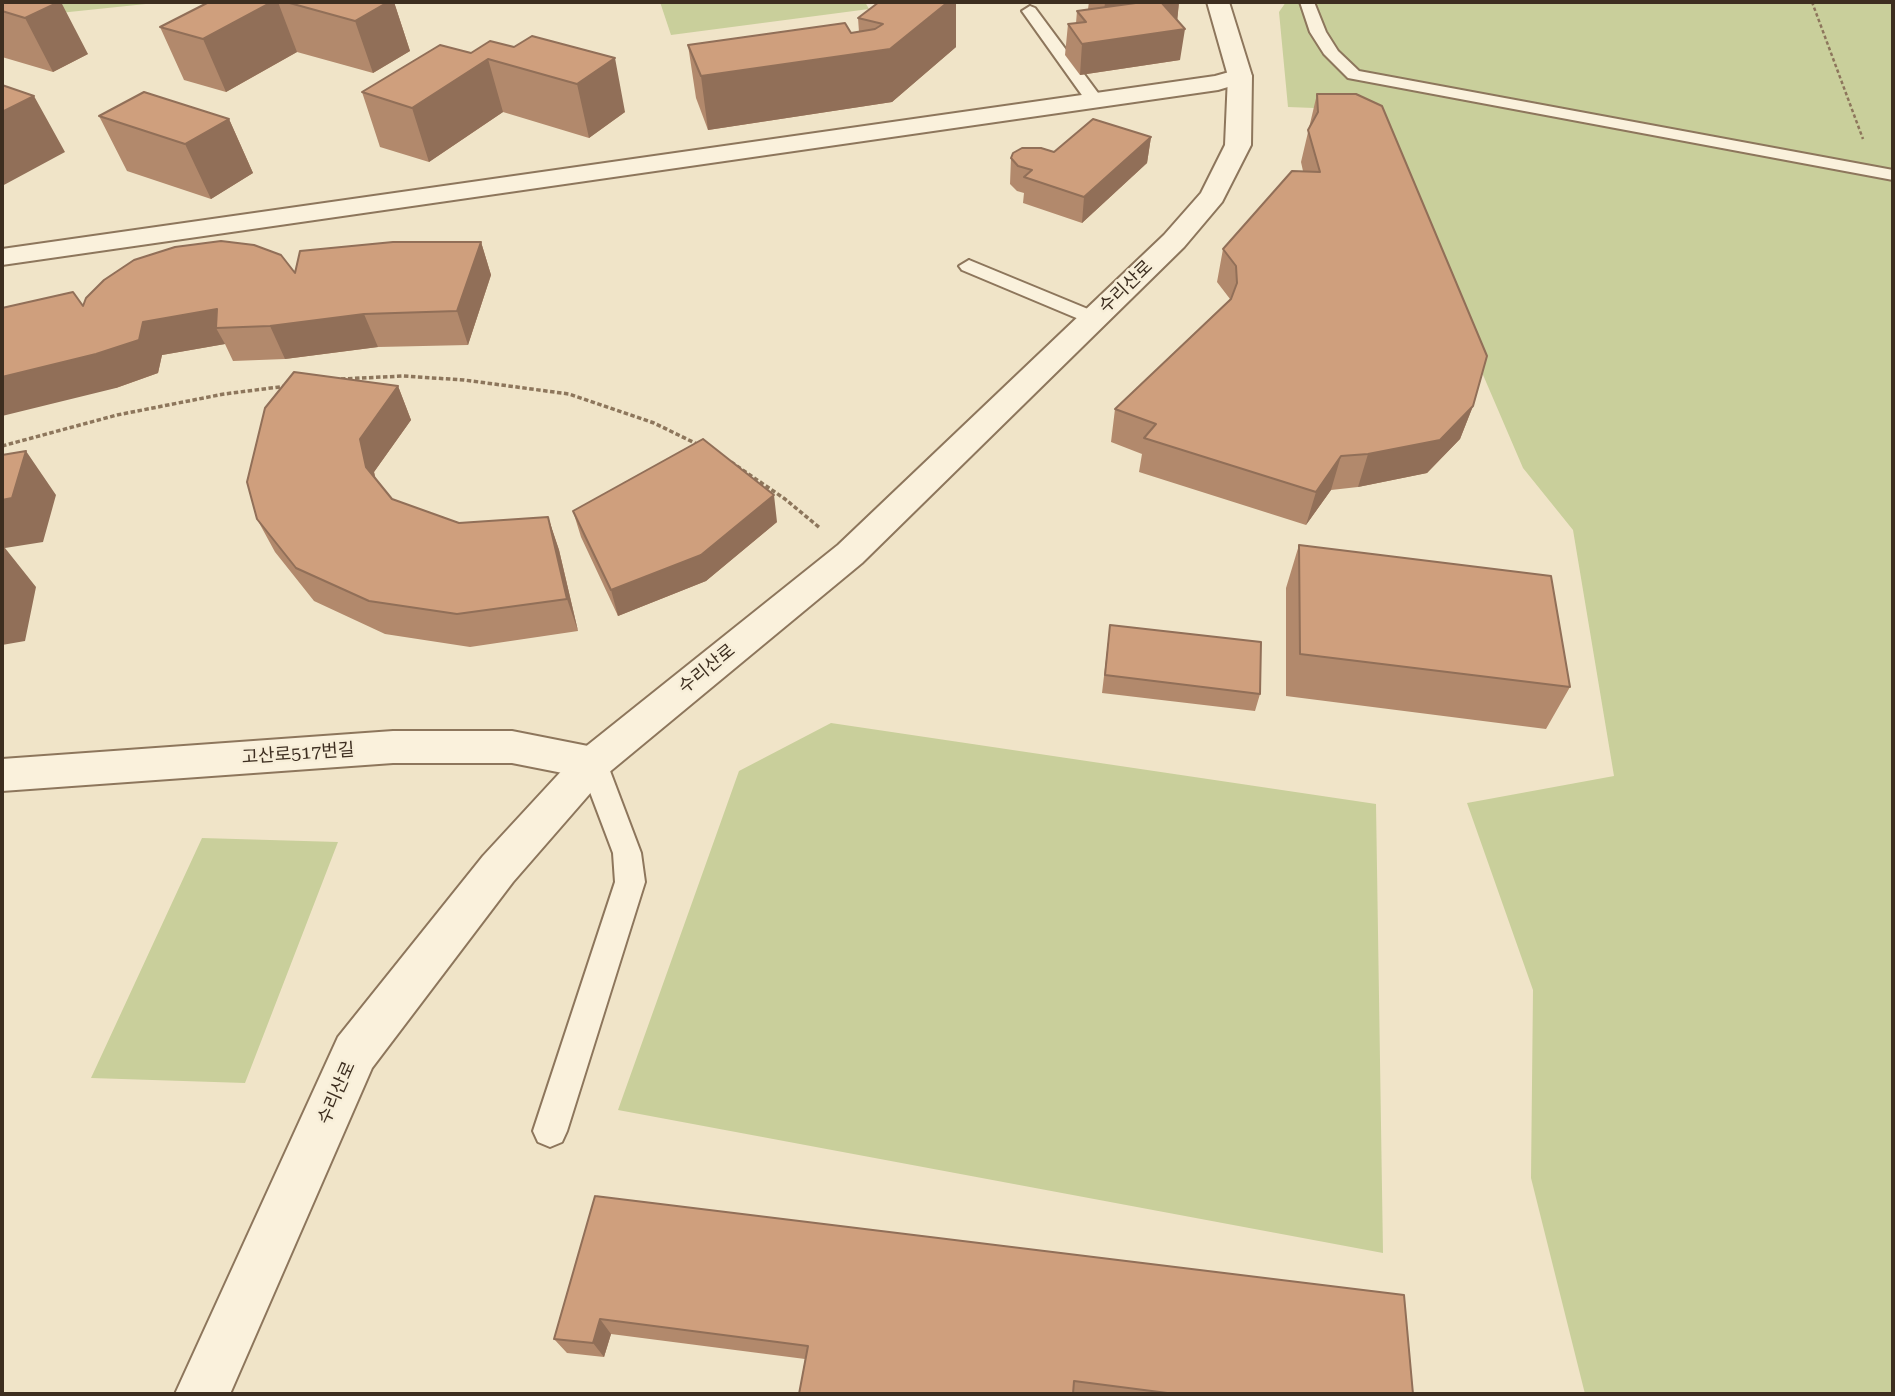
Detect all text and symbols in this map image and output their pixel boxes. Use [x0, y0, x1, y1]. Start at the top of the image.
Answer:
street label: 수리산로 [1095, 256, 1157, 318]
street label: 수리산로 [674, 640, 740, 698]
street label: 고산로517번길 [241, 739, 355, 769]
street label: 수리산로 [314, 1058, 360, 1128]

